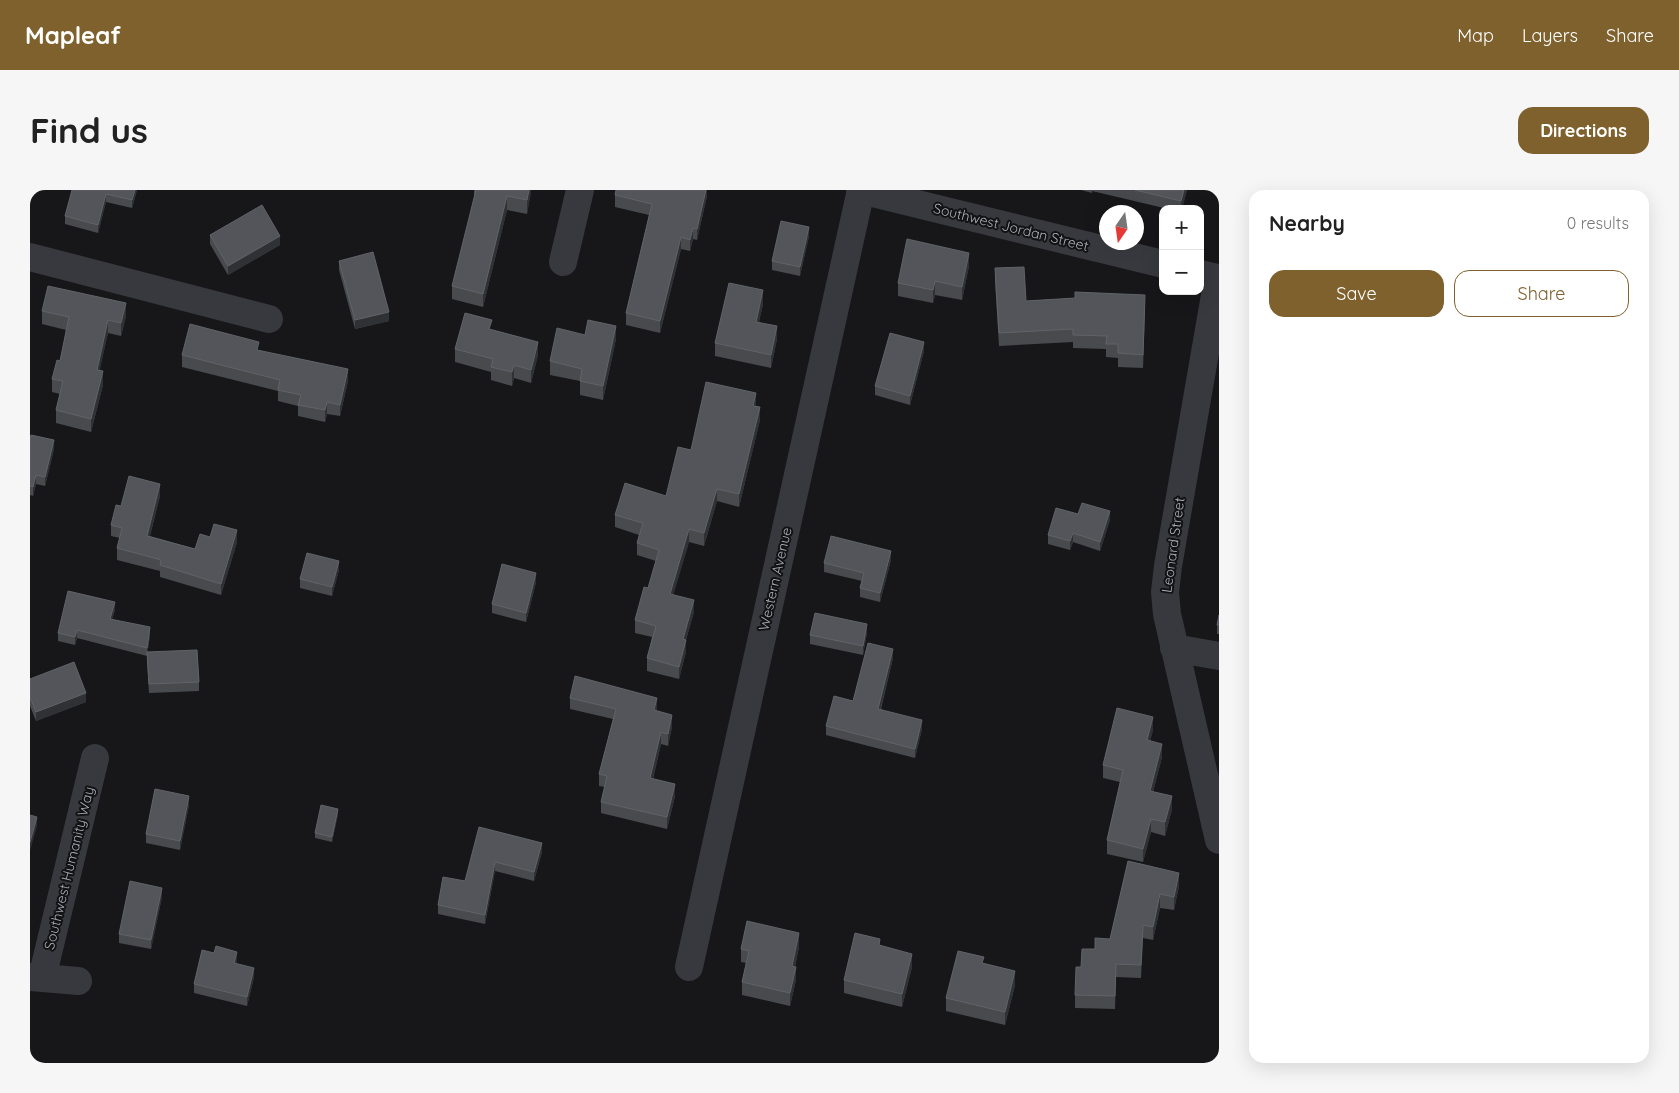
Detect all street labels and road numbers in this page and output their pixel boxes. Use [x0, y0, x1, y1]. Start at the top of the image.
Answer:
street label: Southwest Jordan Street [932, 199, 1091, 255]
street label: Leonard Street [1157, 496, 1189, 594]
street label: Western Avenue [754, 525, 796, 632]
street label: Southwest Humanity Way [40, 785, 98, 951]

